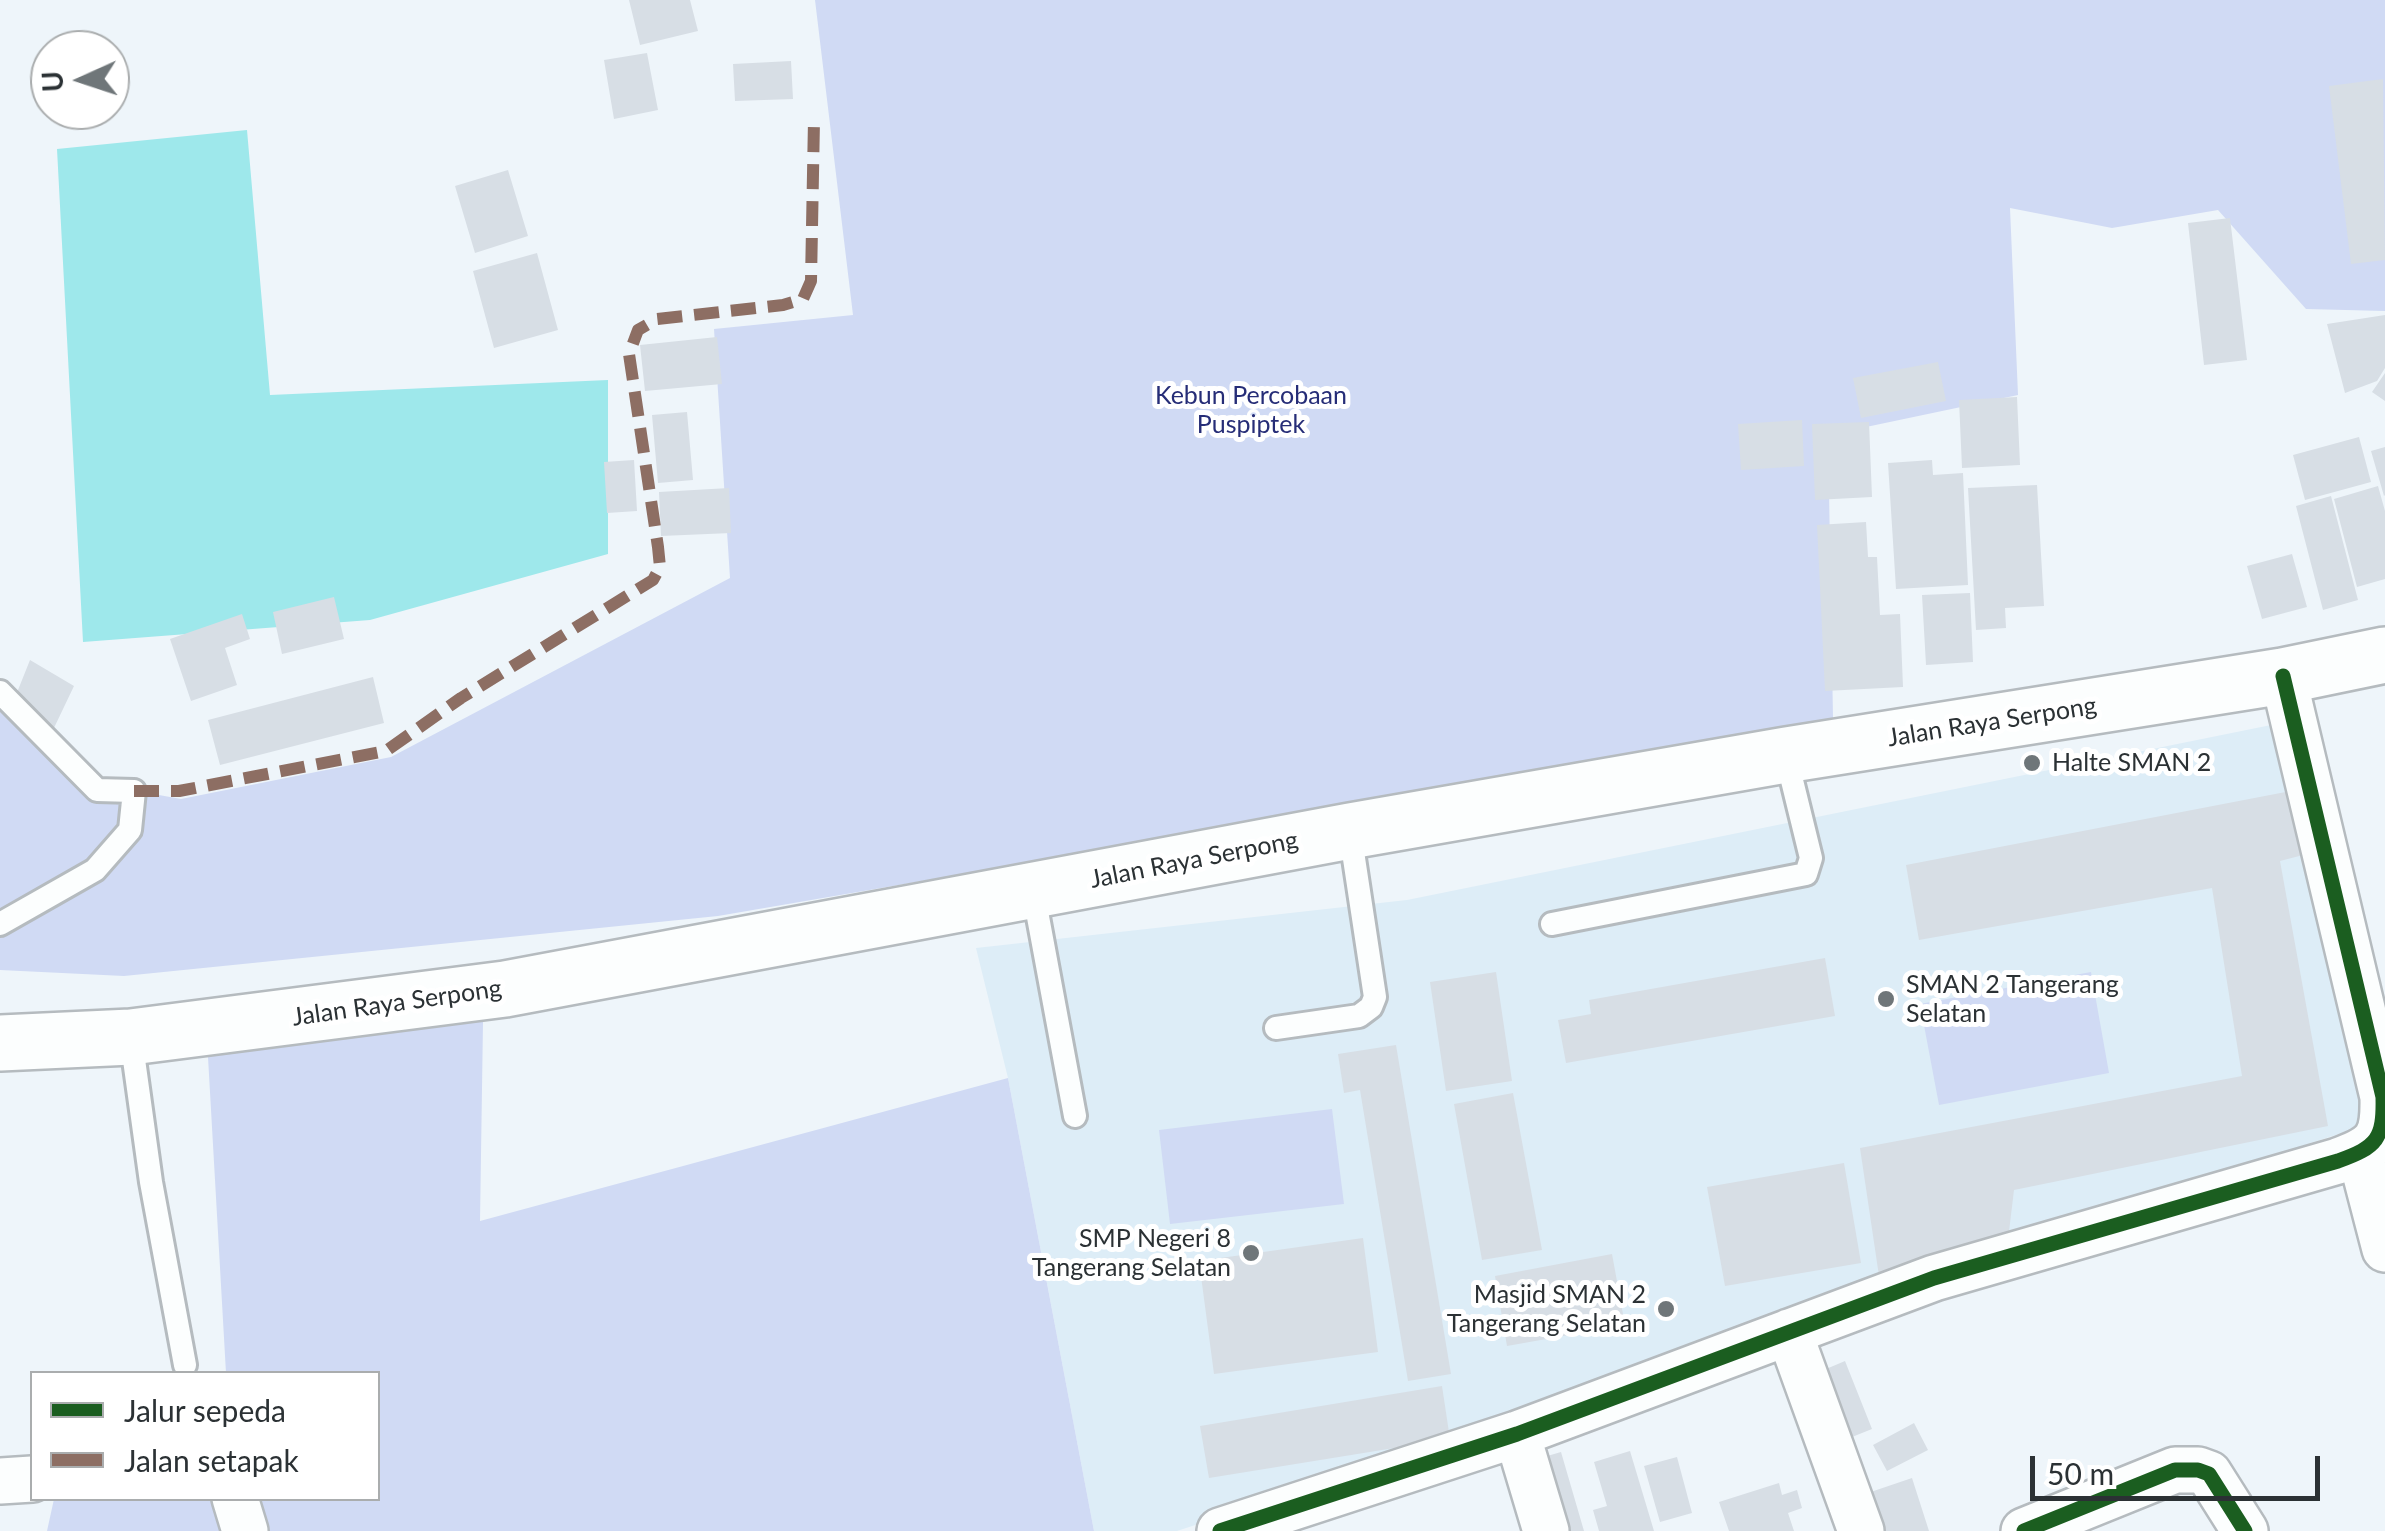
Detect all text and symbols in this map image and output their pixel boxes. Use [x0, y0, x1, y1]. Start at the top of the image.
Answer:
north arrow [30, 30, 130, 130]
text: U [35, 70, 70, 93]
park label: Kebun Percobaan Puspiptek [1155, 381, 1347, 440]
street label: Jalan Raya Serpong [1885, 691, 2099, 753]
place label: Halte SMAN 2 [2052, 748, 2211, 778]
marker: Halte SMAN 2 [2021, 752, 2043, 774]
street label: Jalan Raya Serpong [1088, 825, 1300, 895]
place label: SMAN 2 Tangerang Selatan [1906, 970, 2119, 1029]
street label: Jalan Raya Serpong [290, 973, 504, 1033]
marker: SMAN 2 Tangerang Selatan [1875, 988, 1897, 1010]
place label: SMP Negeri 8 Tangerang Selatan [1032, 1224, 1231, 1283]
marker: SMP Negeri 8 Tangerang Selatan [1240, 1242, 1262, 1264]
place label: Masjid SMAN 2 Tangerang Selatan [1447, 1280, 1646, 1339]
marker: Masjid SMAN 2 Tangerang Selatan [1655, 1298, 1677, 1320]
legend [30, 1371, 380, 1501]
text: Jalur sepeda [124, 1392, 286, 1428]
scale bar [2035, 1436, 2325, 1498]
text: Jalan setapak [124, 1442, 299, 1478]
text: 50 m [2047, 1455, 2114, 1491]

